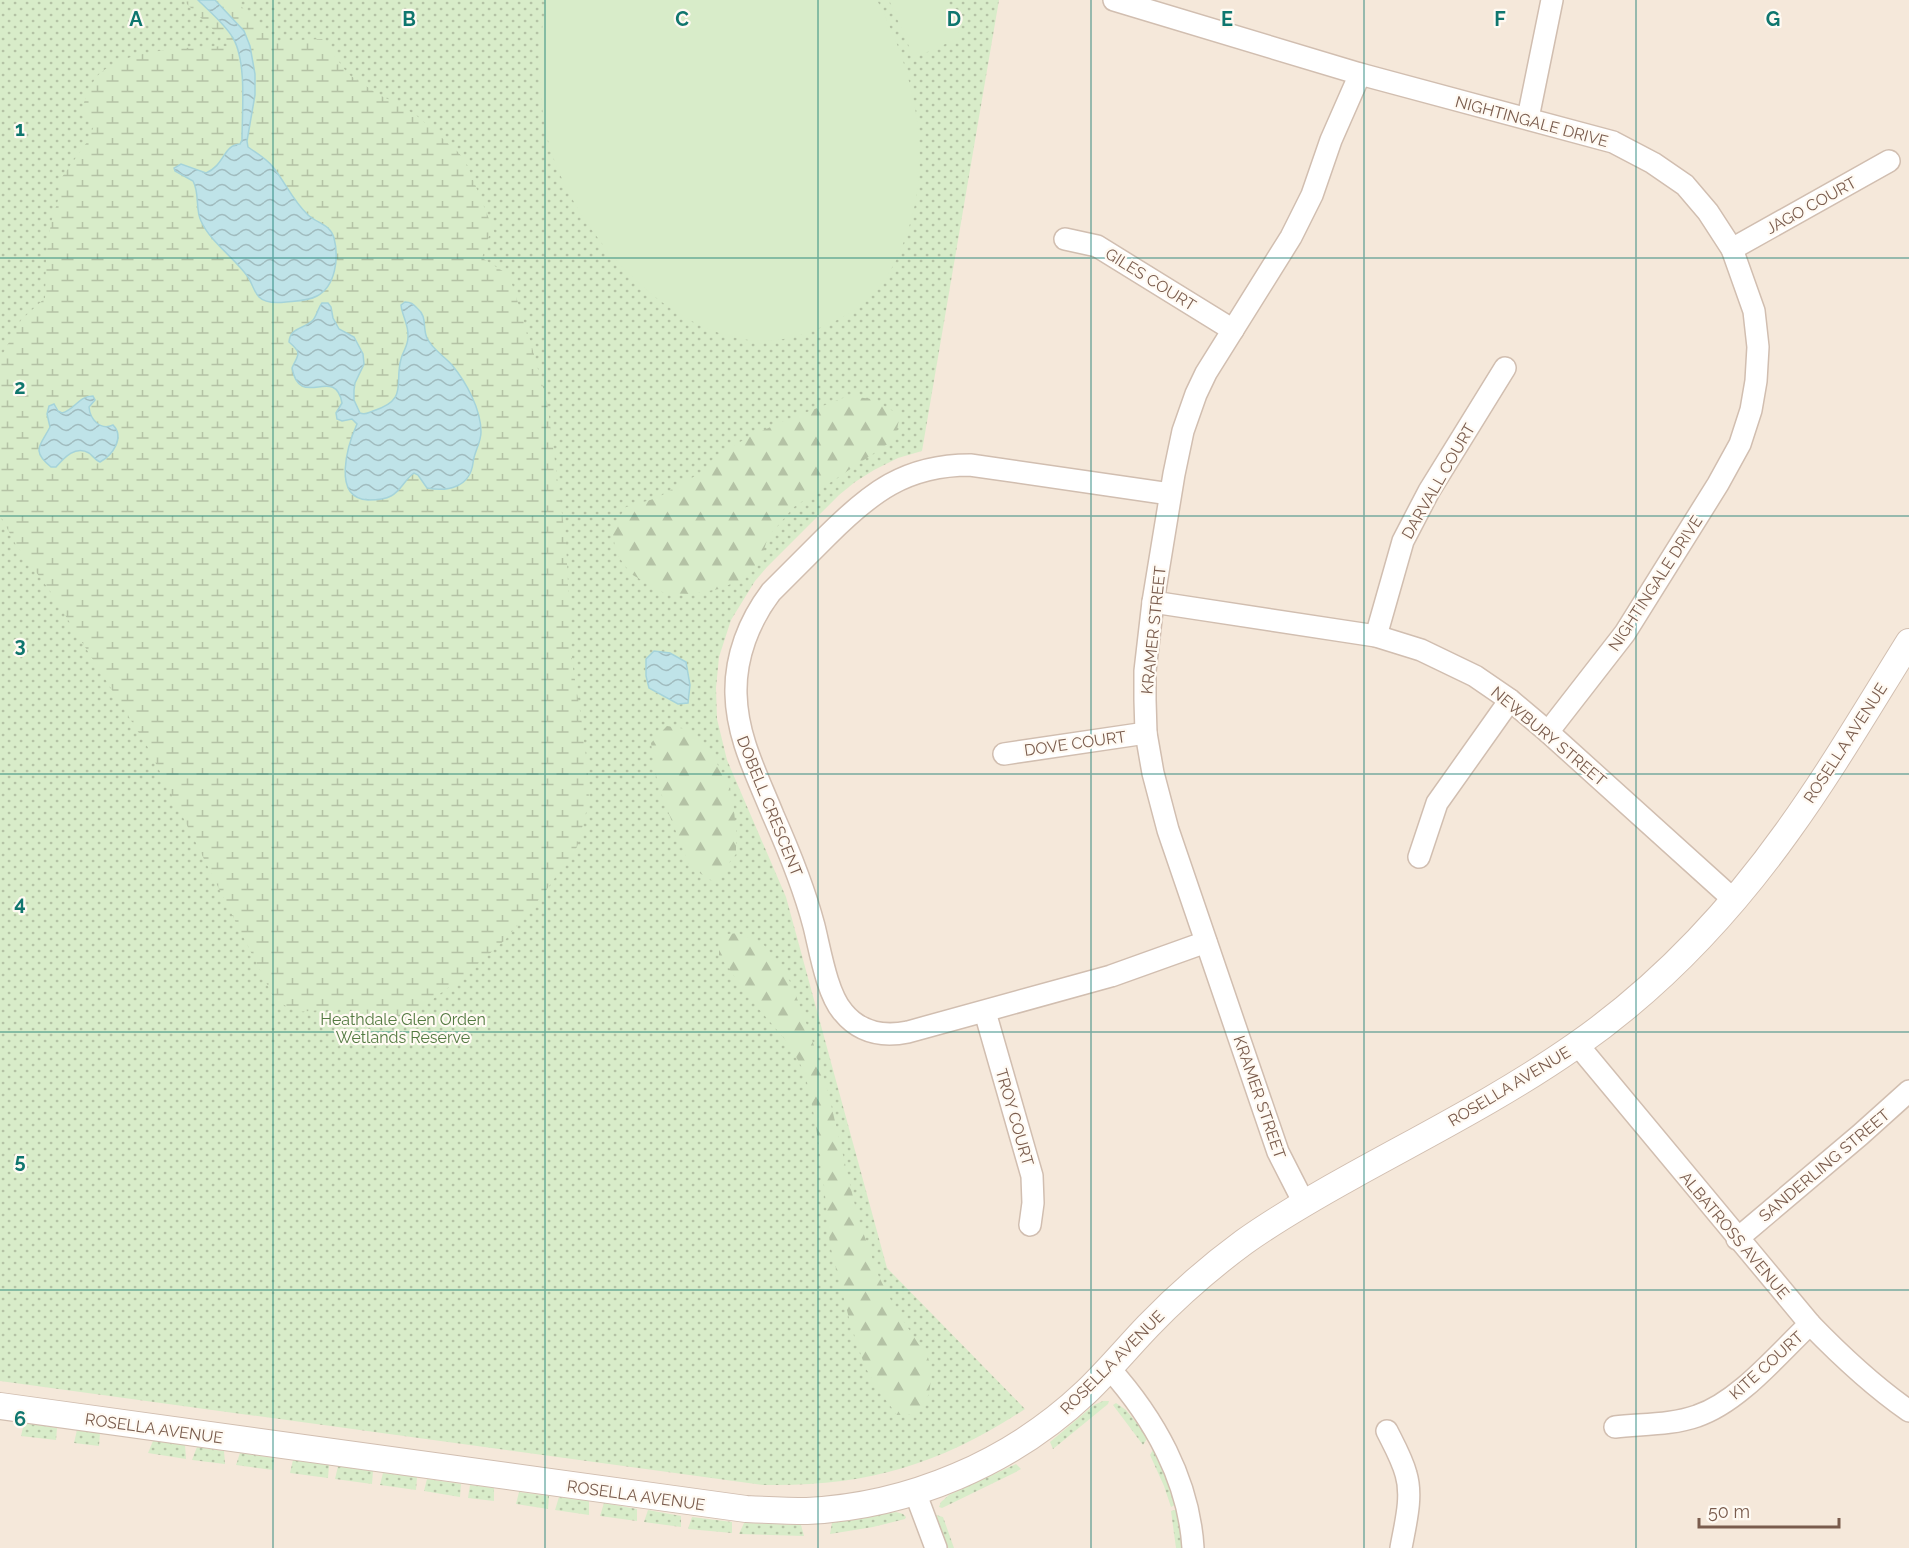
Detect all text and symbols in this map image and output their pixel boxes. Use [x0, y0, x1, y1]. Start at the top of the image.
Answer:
text: A [129, 7, 143, 31]
text: B [402, 7, 416, 31]
text: C [675, 7, 689, 31]
text: D [947, 7, 961, 31]
text: E [1221, 7, 1233, 31]
text: F [1494, 7, 1506, 31]
text: G [1766, 7, 1780, 31]
street label: NIGHTINGALE DRIVE [1453, 92, 1611, 151]
text: 1 [15, 117, 25, 141]
street label: JAGO COURT [1763, 173, 1860, 238]
street label: GILES COURT [1102, 244, 1200, 315]
text: 2 [14, 375, 26, 399]
street label: DARVALL COURT [1398, 420, 1479, 542]
street label: NIGHTINGALE DRIVE [1605, 512, 1706, 655]
street label: KRAMER STREET [1137, 565, 1170, 695]
text: 3 [14, 633, 26, 657]
street label: ROSELLA AVENUE [1800, 680, 1891, 807]
street label: NEWBURY STREET [1487, 683, 1610, 790]
street label: DOVE COURT [1023, 727, 1128, 760]
street label: DOBELL CRESCENT [733, 733, 806, 879]
text: 4 [14, 891, 26, 915]
park label: Heathdale Glen Orden Wetlands Reserve [320, 1010, 486, 1047]
street label: KRAMER STREET [1230, 1033, 1290, 1161]
street label: ROSELLA AVENUE [1445, 1042, 1574, 1130]
street label: TROY COURT [992, 1066, 1038, 1168]
street label: SANDERLING STREET [1755, 1105, 1894, 1226]
text: 5 [14, 1149, 26, 1173]
street label: ALBATROSS AVENUE [1676, 1168, 1794, 1303]
street label: ROSELLA AVENUE [1056, 1306, 1168, 1418]
street label: KITE COURT [1725, 1327, 1807, 1404]
text: 6 [14, 1407, 26, 1431]
street label: ROSELLA AVENUE [84, 1409, 224, 1448]
street label: ROSELLA AVENUE [566, 1476, 706, 1515]
scale bar [1699, 1491, 1838, 1529]
text: 50 m [1708, 1501, 1750, 1522]

